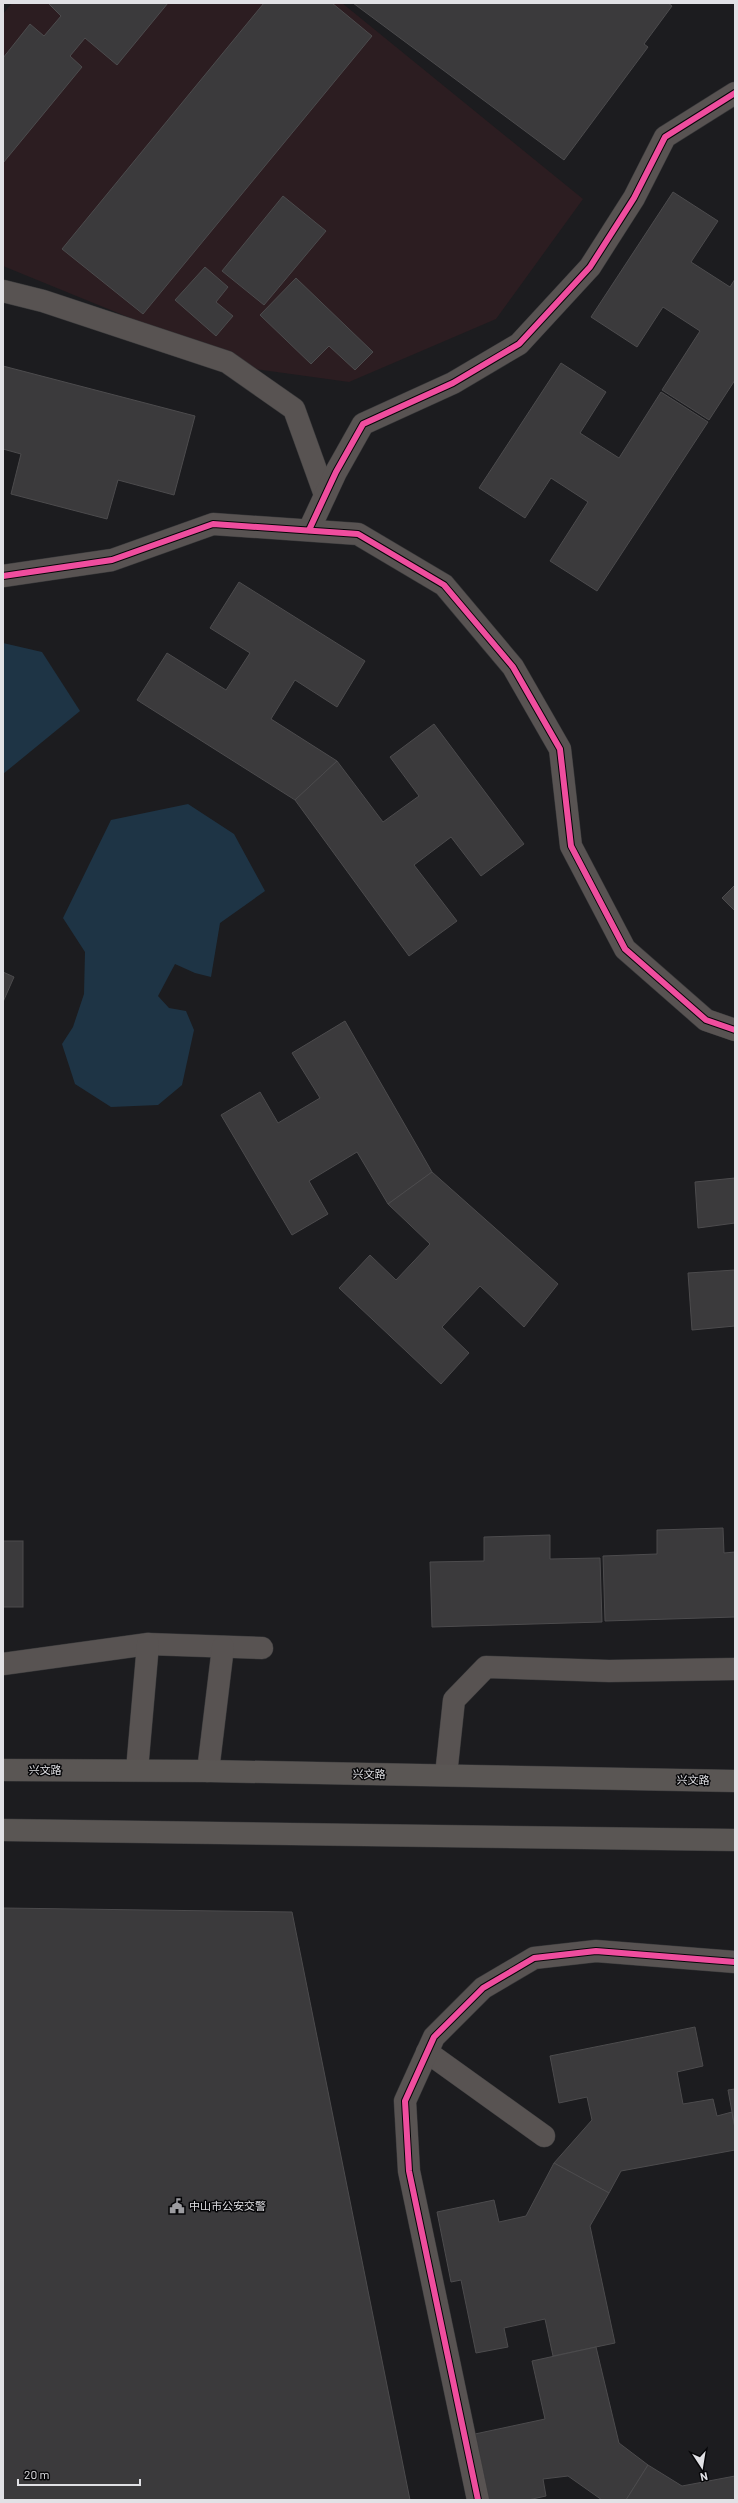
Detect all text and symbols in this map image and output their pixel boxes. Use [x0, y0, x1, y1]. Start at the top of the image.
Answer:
street label: 兴文路 [29, 1763, 62, 1776]
street label: 兴文路 [352, 1767, 386, 1780]
street label: 兴文路 [676, 1773, 710, 1786]
public building icon: 中山市公安交警 [168, 2197, 186, 2215]
place label: 中山市公安交警 [189, 2199, 266, 2212]
north arrow [682, 2447, 722, 2487]
scale bar [18, 2461, 140, 2487]
text: 20 m [24, 2467, 50, 2481]
text: N [699, 2470, 709, 2484]

